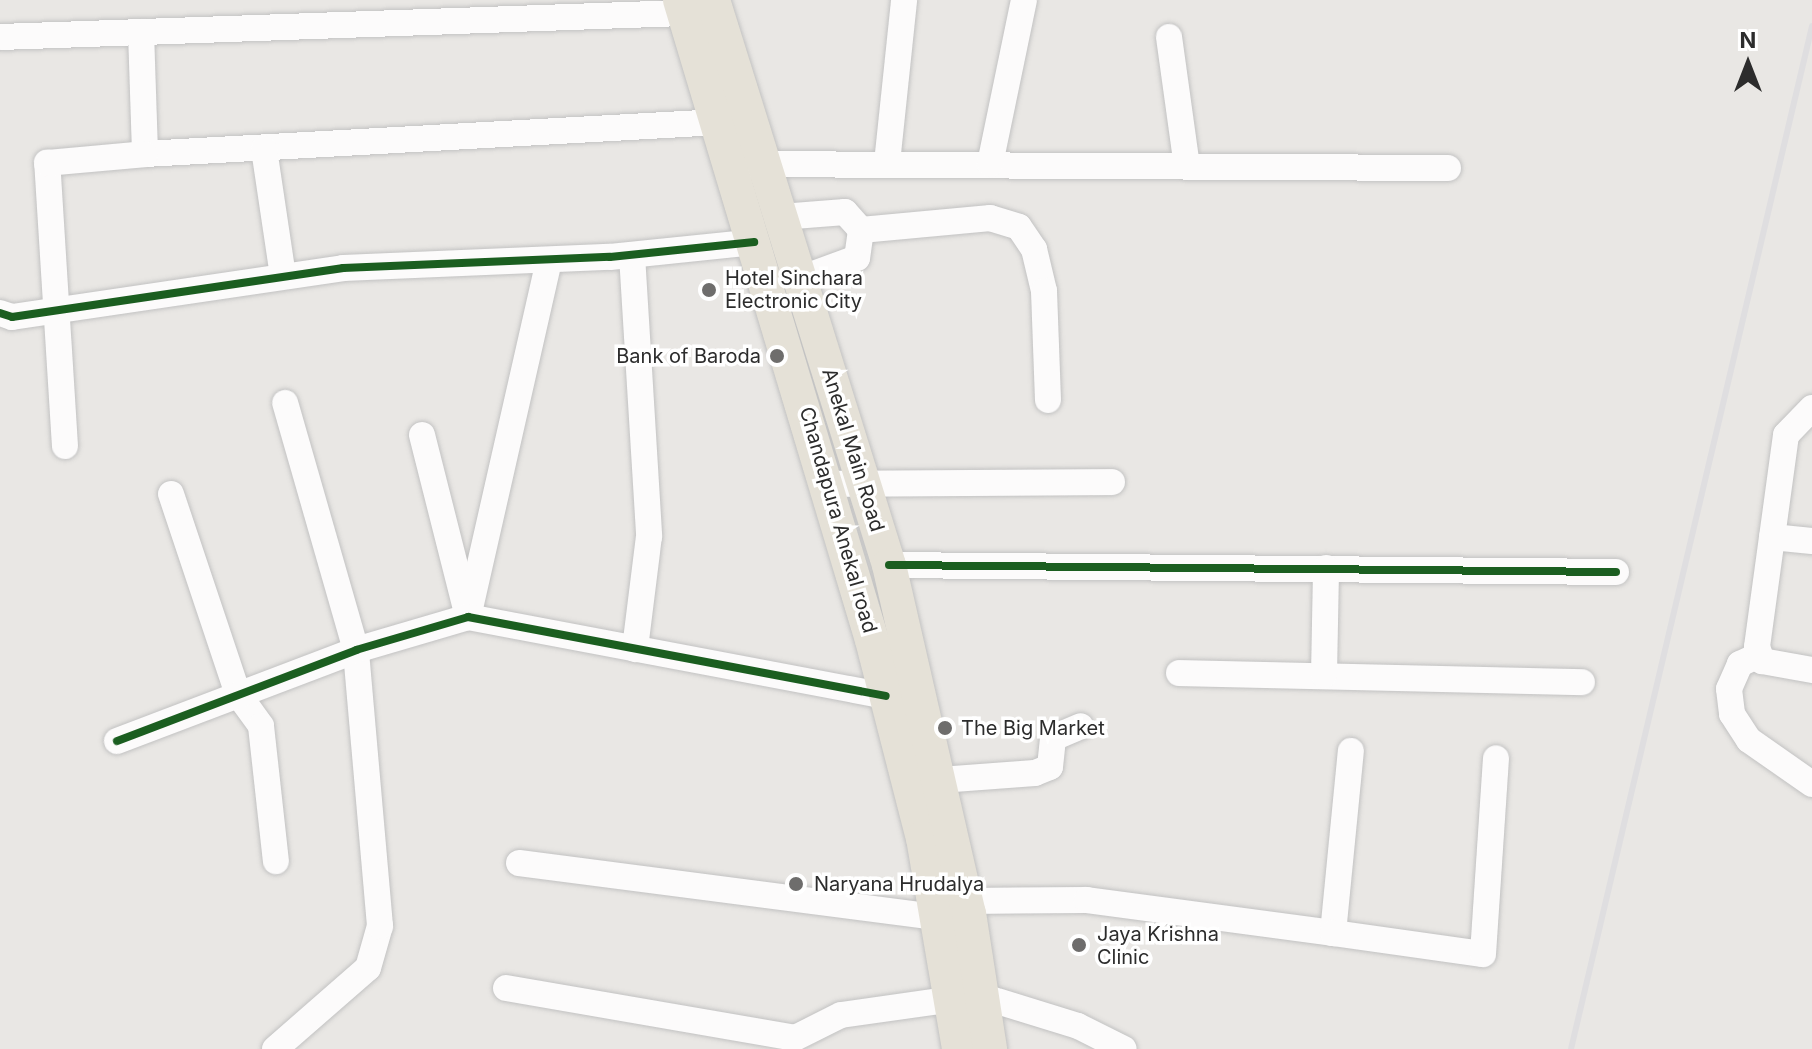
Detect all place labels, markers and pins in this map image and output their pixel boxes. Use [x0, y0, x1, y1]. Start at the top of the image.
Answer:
place label: Hotel Sinchara Electronic City [725, 266, 863, 313]
marker: Hotel Sinchara Electronic City [700, 281, 718, 299]
place label: Bank of Baroda [616, 344, 761, 368]
marker: Bank of Baroda [768, 347, 786, 365]
place label: The Big Market [961, 716, 1105, 740]
marker: The Big Market [936, 719, 954, 737]
place label: Naryana Hrudalya [814, 872, 984, 896]
marker: Naryana Hrudalya [785, 873, 807, 895]
place label: Jaya Krishna Clinic [1097, 922, 1219, 969]
marker: Jaya Krishna Clinic [1068, 934, 1090, 956]

